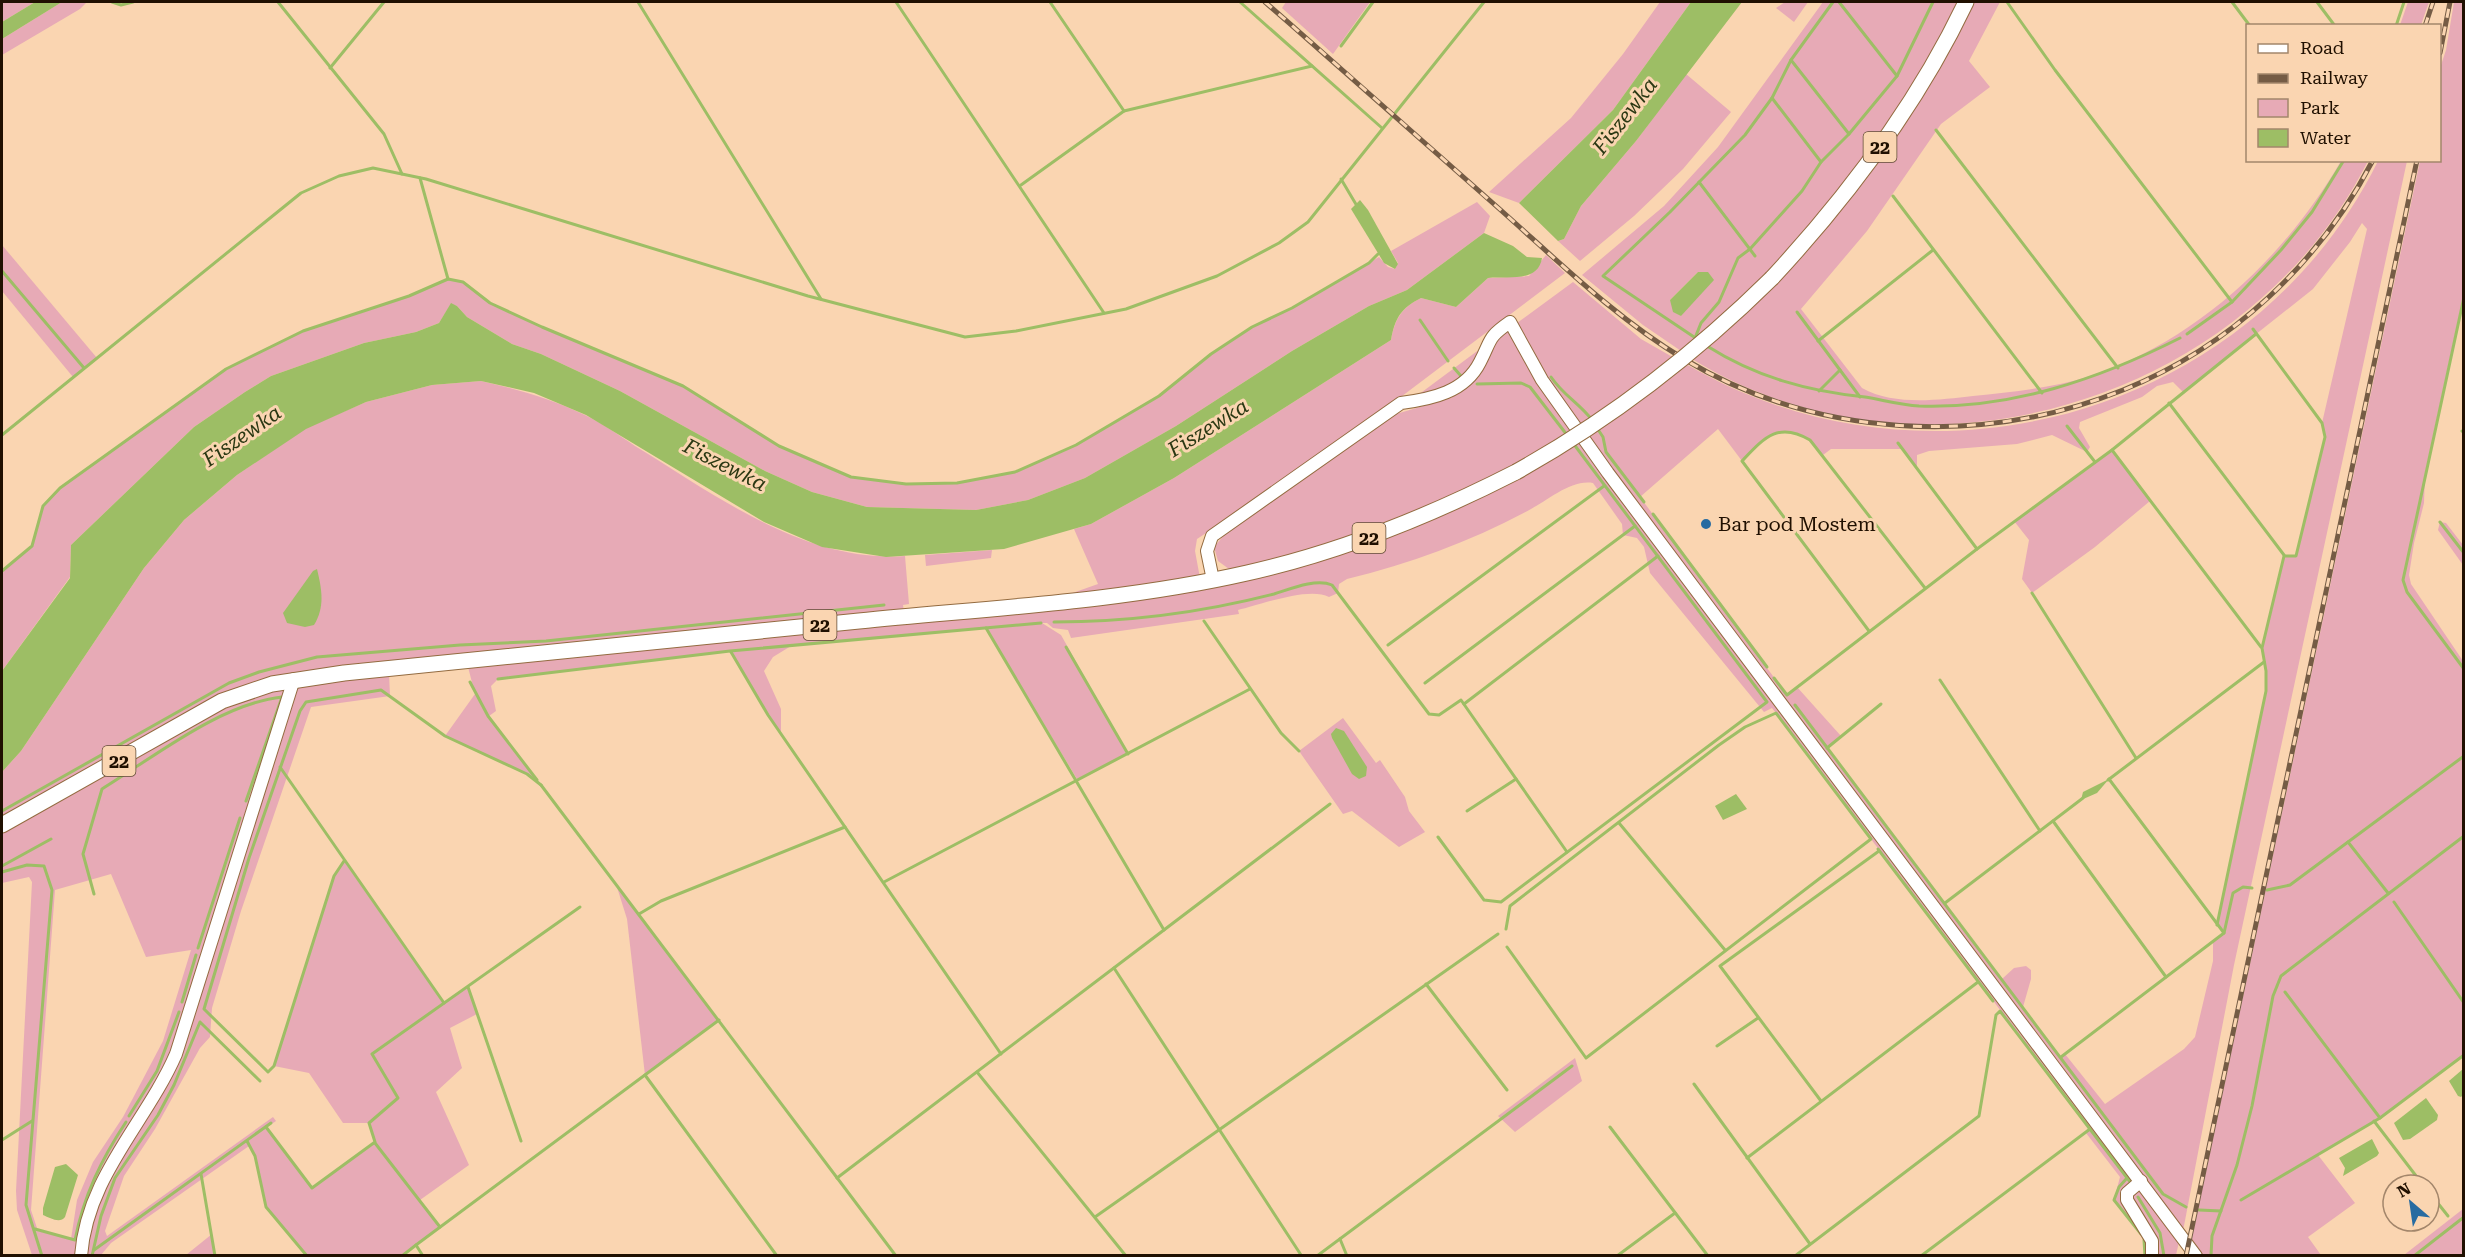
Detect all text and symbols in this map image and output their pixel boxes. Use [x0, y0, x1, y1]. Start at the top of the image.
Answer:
legend [2246, 24, 2441, 162]
text: Road [2300, 37, 2345, 58]
text: Railway [2300, 67, 2368, 88]
water label: Fiszewka [1587, 73, 1662, 160]
text: Park [2300, 97, 2340, 118]
text: Water [2300, 127, 2351, 148]
road number: 22 [1864, 132, 1896, 162]
water label: Fiszewka [1163, 394, 1253, 463]
water label: Fiszewka [197, 400, 286, 472]
water label: Fiszewka [678, 433, 771, 496]
place label: Bar pod Mostem [1718, 512, 1876, 536]
marker: Bar pod Mostem [1699, 517, 1713, 531]
road number: 22 [1352, 523, 1386, 553]
road number: 22 [804, 610, 836, 640]
road number: 22 [102, 746, 136, 776]
north arrow [2381, 1173, 2441, 1233]
text: N [2394, 1179, 2414, 1202]

